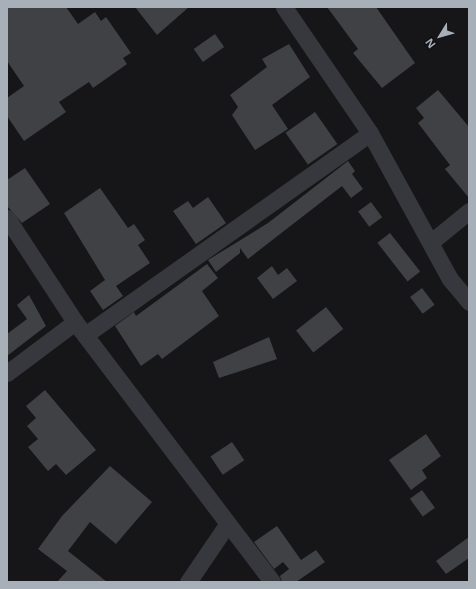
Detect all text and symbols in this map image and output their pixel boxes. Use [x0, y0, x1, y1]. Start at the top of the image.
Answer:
north arrow [420, 16, 460, 56]
text: N [421, 35, 439, 52]

